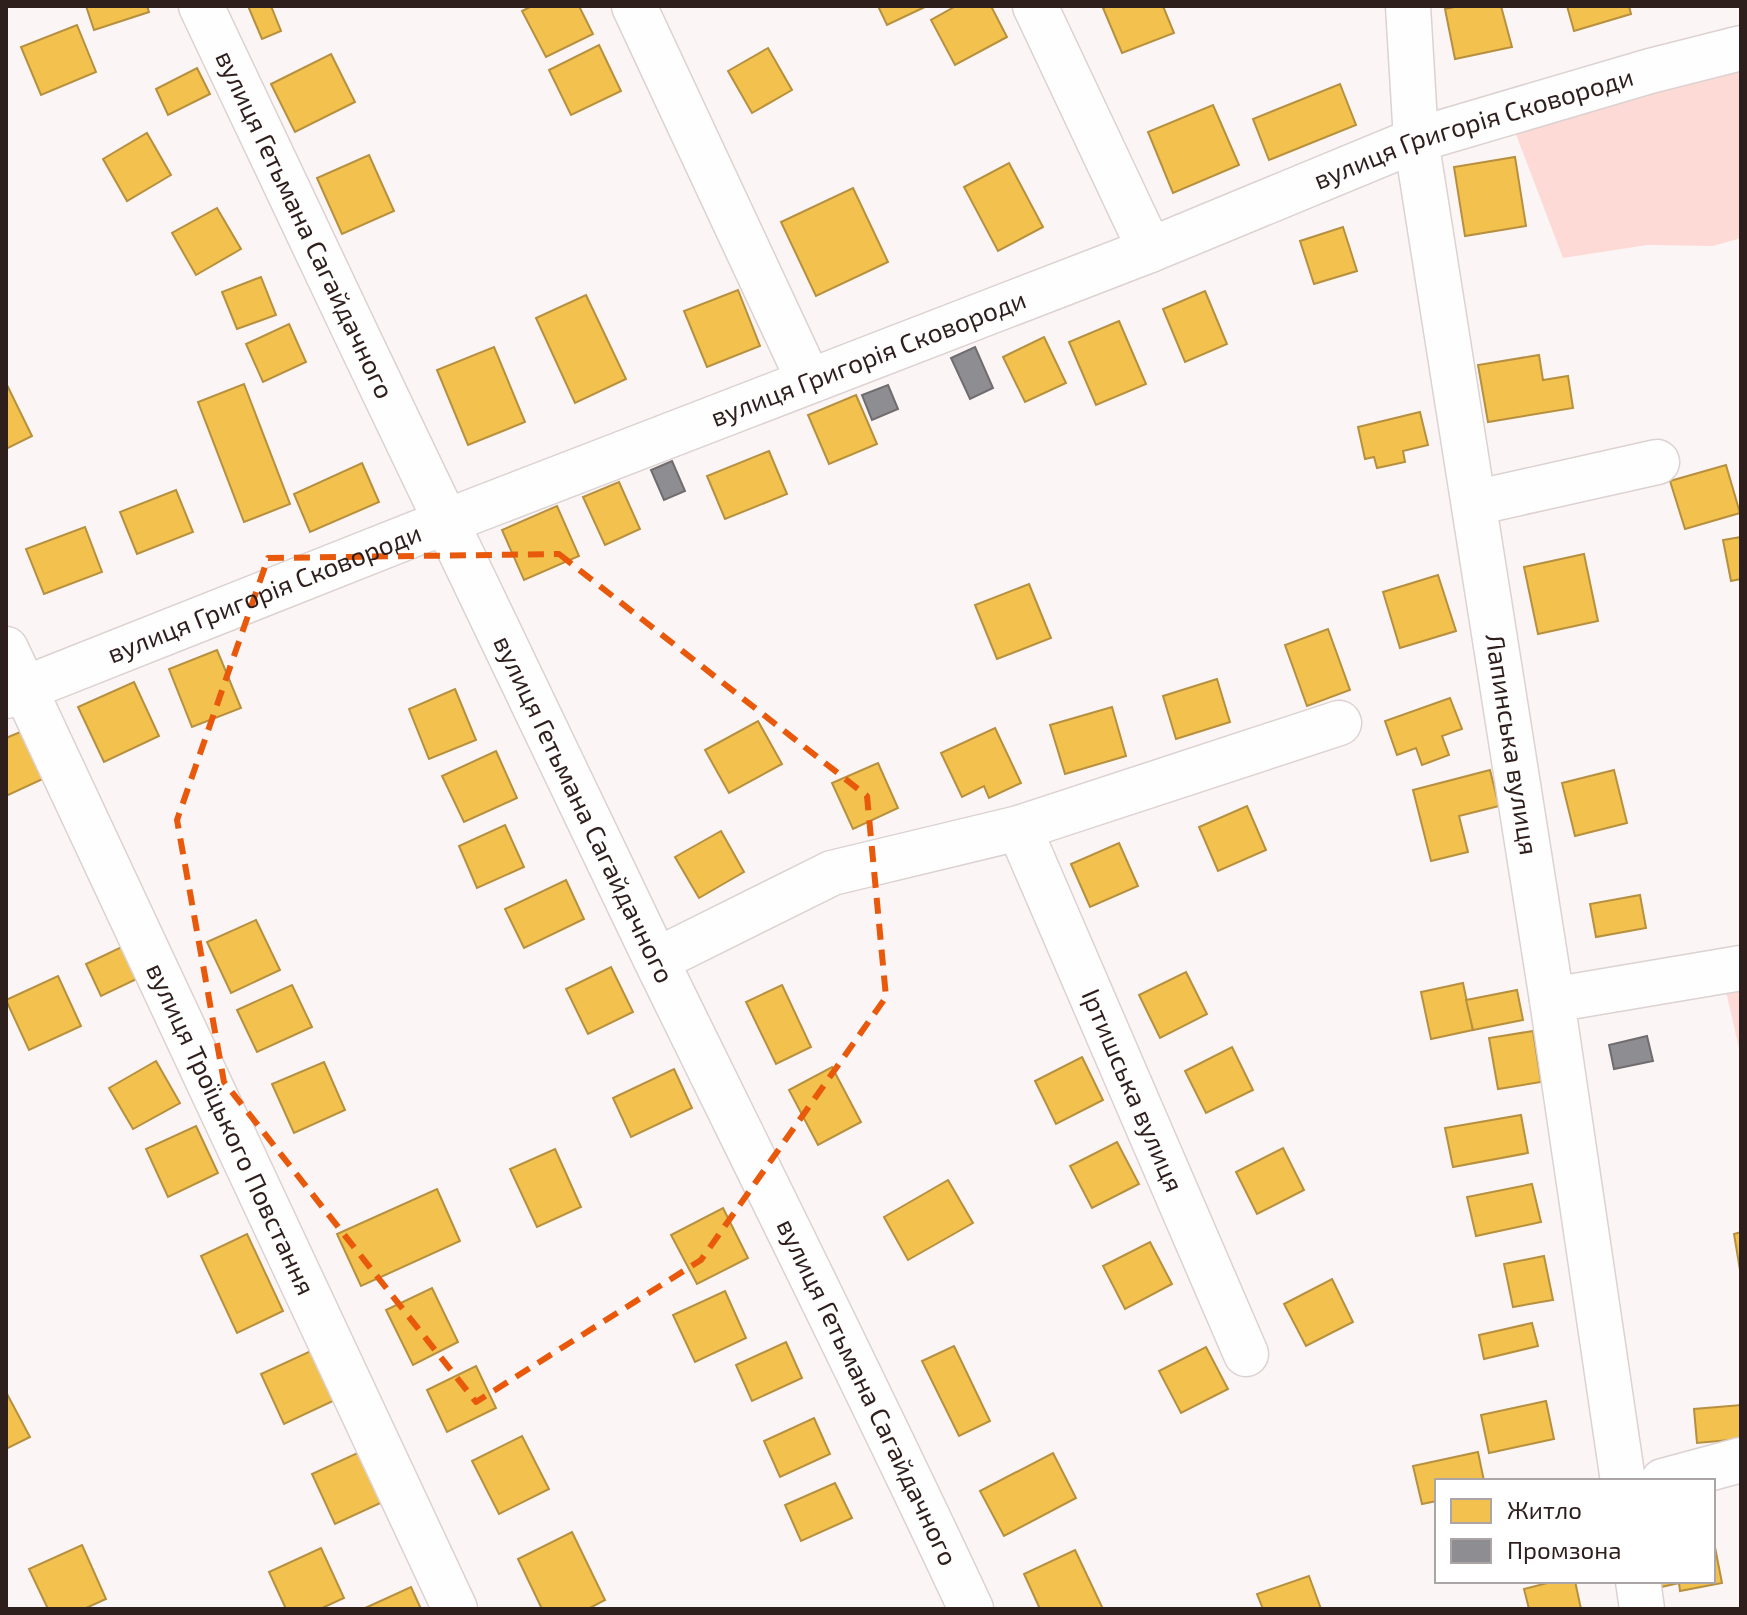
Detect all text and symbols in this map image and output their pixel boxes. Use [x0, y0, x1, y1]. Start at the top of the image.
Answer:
street label: вулиця Гетьмана Сагайдачного [210, 45, 402, 403]
street label: вулиця Григорія Сковороди [1309, 60, 1637, 195]
street label: вулиця Григорія Сковороди [706, 283, 1030, 432]
street label: вулиця Григорія Сковороди [102, 516, 425, 668]
street label: вулиця Гетьмана Сагайдачного [488, 630, 682, 988]
street label: Лапинська вулиця [1480, 631, 1546, 857]
street label: вулиця Троїцького Повстання [141, 958, 323, 1299]
street label: Іртишська вулиця [1076, 984, 1191, 1196]
street label: вулиця Гетьмана Сагайдачного [771, 1213, 965, 1570]
legend [1435, 1479, 1715, 1583]
text: Житло [1507, 1495, 1582, 1524]
text: Промзона [1507, 1535, 1622, 1564]

